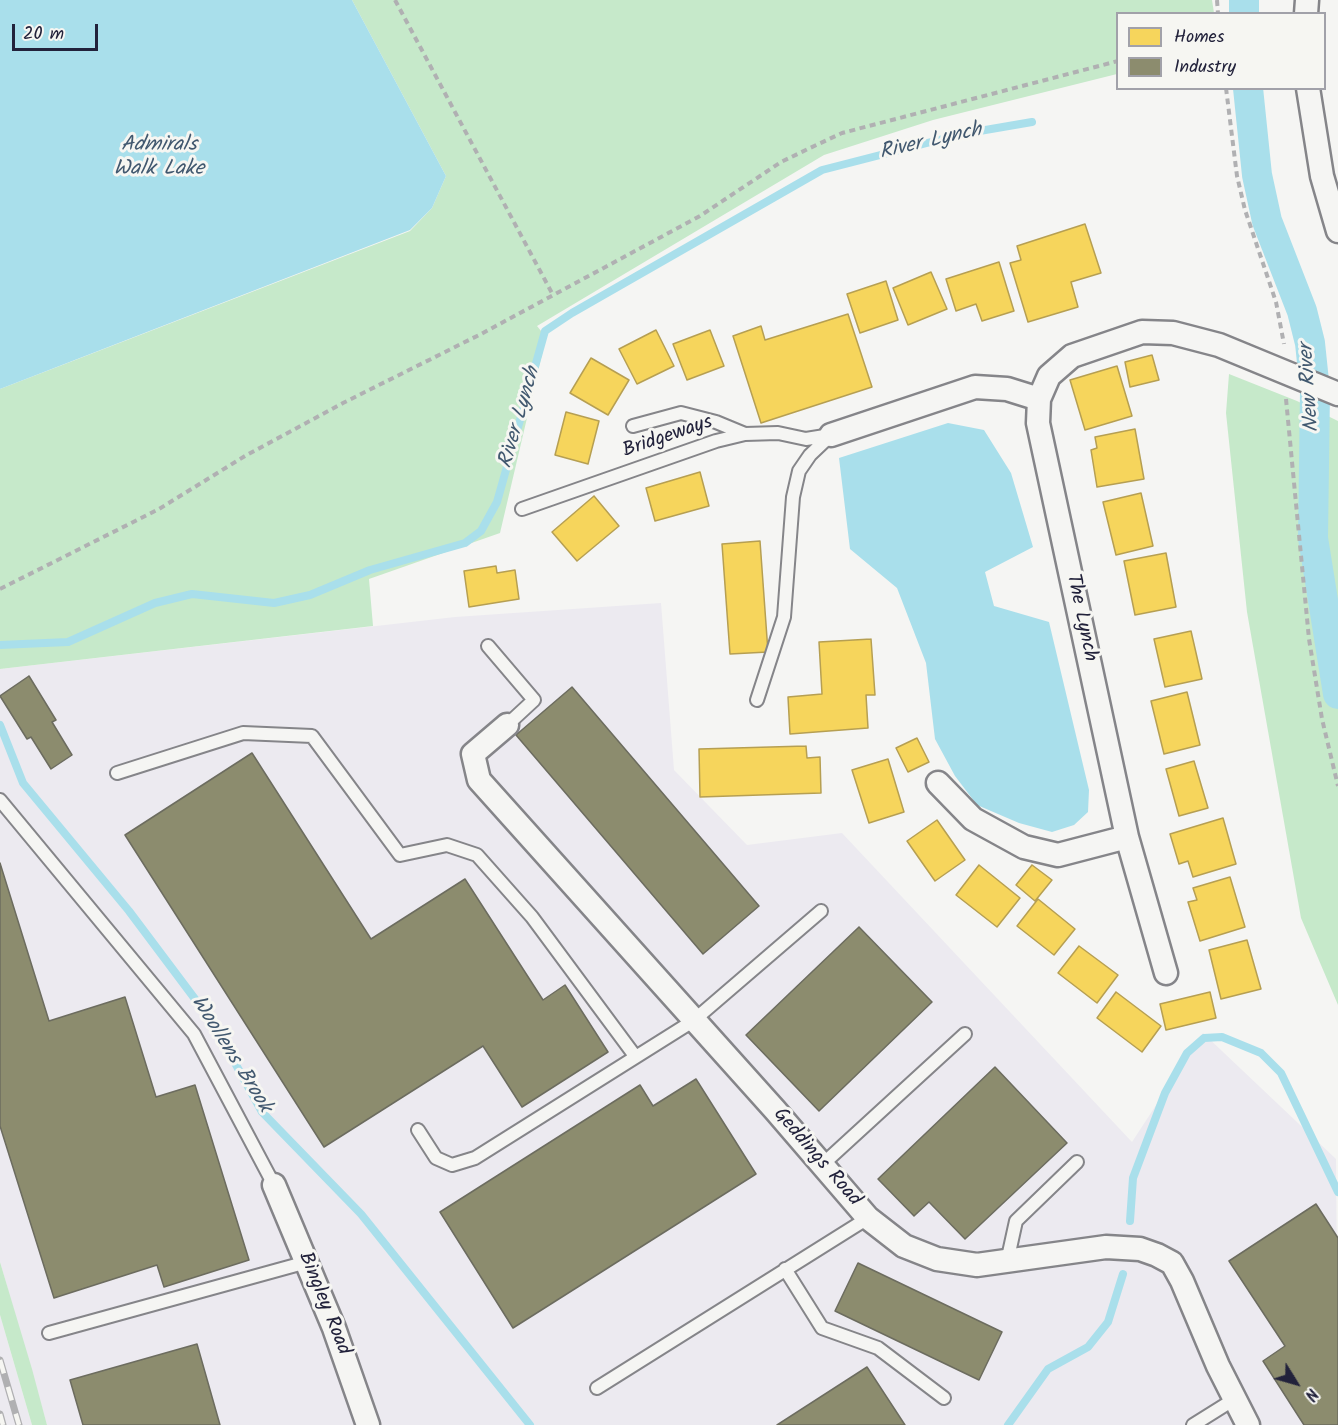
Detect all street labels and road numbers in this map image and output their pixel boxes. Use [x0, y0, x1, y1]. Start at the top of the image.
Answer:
street label: Bridgeways [620, 411, 716, 465]
street label: The Lynch [1059, 572, 1101, 664]
street label: Geddings Road [767, 1104, 865, 1212]
street label: Bingley Road [291, 1249, 355, 1359]

